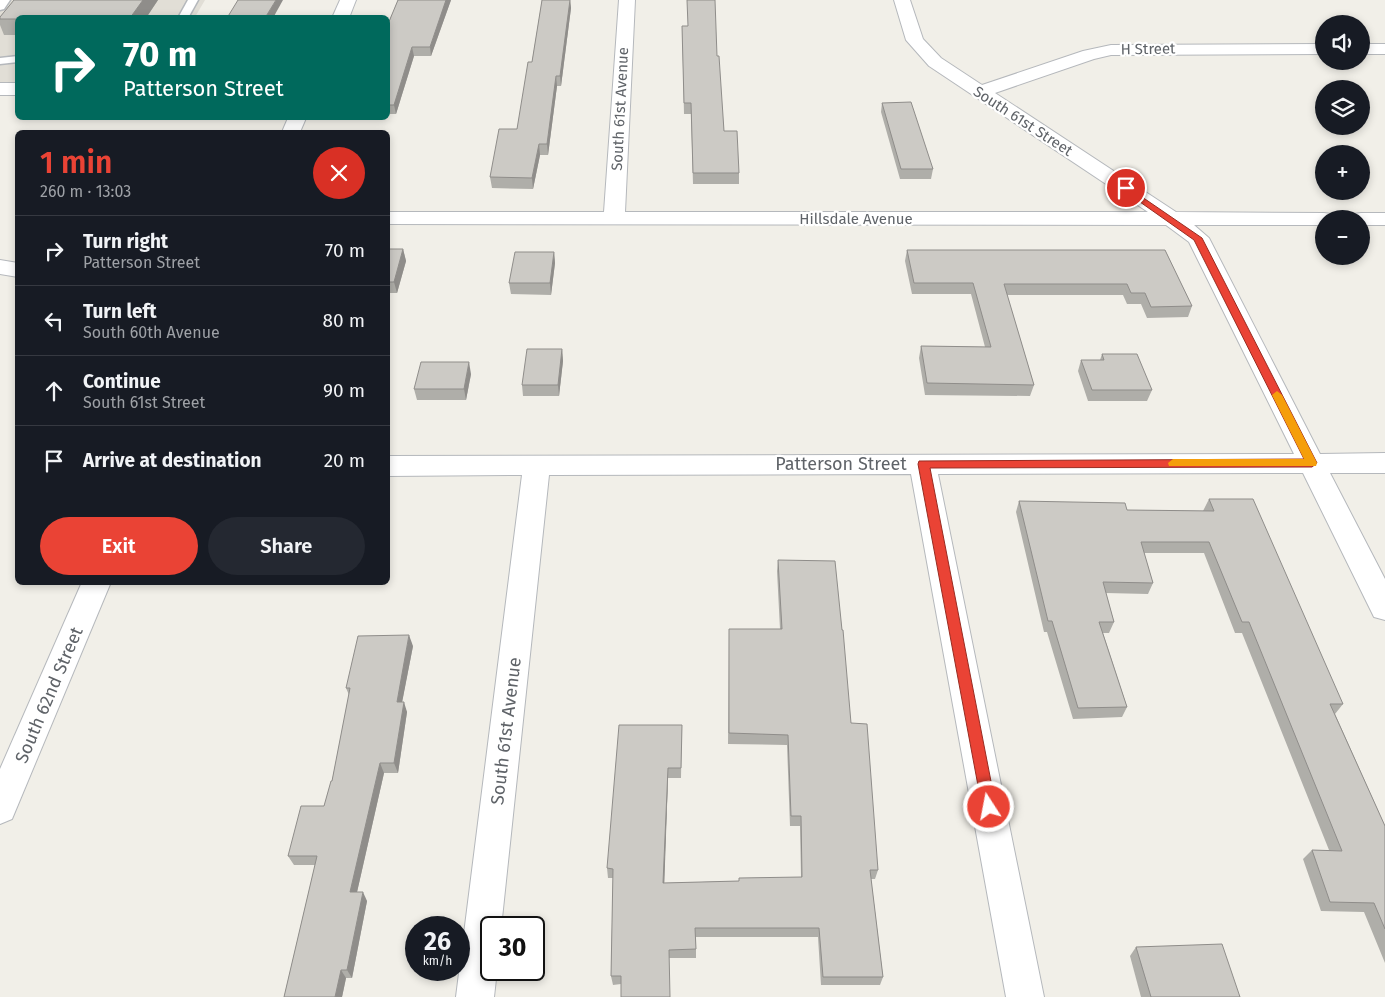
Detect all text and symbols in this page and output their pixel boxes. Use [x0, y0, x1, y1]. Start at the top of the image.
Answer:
map controls [1315, 15, 1370, 265]
button: sound [1315, 15, 1370, 70]
text: 70 m [123, 33, 197, 75]
icon: right [40, 35, 105, 100]
street label: H Street [1120, 40, 1176, 58]
street label: South 61st Avenue [608, 47, 632, 171]
text: Patterson Street [123, 75, 284, 102]
button: layers [1315, 80, 1370, 135]
street label: South 61st Street [970, 82, 1076, 160]
text: 1 min [40, 145, 112, 181]
button: + [1315, 145, 1370, 200]
button: close [313, 147, 365, 199]
pin [1105, 167, 1147, 209]
icon: arrive [1112, 174, 1140, 202]
text: 260 m · 13:03 [40, 182, 131, 201]
street label: Hillsdale Avenue [799, 210, 913, 228]
button: − [1315, 210, 1370, 265]
text: Turn right [83, 230, 168, 253]
icon: right [40, 237, 68, 265]
text: 70 m [325, 239, 365, 262]
text: Patterson Street [83, 253, 200, 272]
text: Turn left [83, 300, 157, 323]
icon: left [40, 307, 68, 335]
text: 80 m [323, 309, 365, 332]
text: South 60th Avenue [83, 323, 220, 342]
text: Continue [83, 370, 161, 393]
icon: ahead [40, 377, 68, 405]
text: 90 m [323, 379, 365, 402]
text: South 61st Street [83, 393, 205, 412]
icon: arrive [40, 447, 68, 475]
text: Arrive at destination [83, 449, 262, 472]
text: 20 m [324, 449, 365, 472]
street label: Patterson Street [775, 453, 907, 475]
button: Exit [40, 517, 198, 575]
button: Share [208, 517, 365, 575]
street label: South 62nd Street [10, 623, 88, 766]
street label: South 61st Avenue [486, 656, 526, 806]
position arrow [962, 780, 1014, 832]
speed limit sign: 30 [480, 916, 545, 981]
text: 26 [424, 927, 451, 957]
text: km/h [423, 954, 452, 968]

